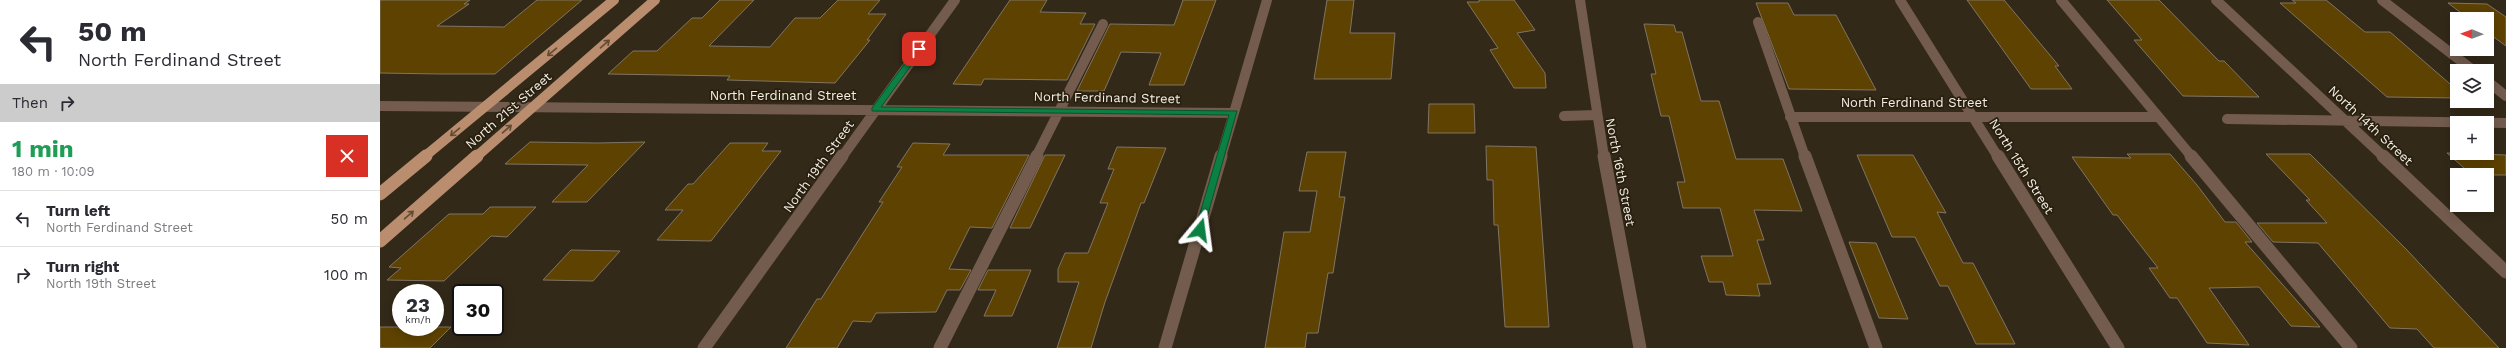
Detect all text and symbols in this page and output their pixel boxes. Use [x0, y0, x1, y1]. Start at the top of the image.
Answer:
north arrow [2450, 12, 2494, 56]
map controls [2450, 12, 2494, 212]
text: 50 m [78, 15, 147, 48]
icon: left [12, 16, 64, 68]
pin [902, 32, 936, 66]
icon: arrive [908, 38, 930, 60]
one-way arrow [599, 39, 610, 48]
one-way arrow [546, 47, 557, 56]
text: North Ferdinand Street [78, 49, 281, 70]
button: layers [2450, 64, 2494, 108]
street label: North 21st Street [462, 69, 555, 152]
street label: North 14th Street [2325, 82, 2416, 169]
street label: North Ferdinand Street [710, 88, 857, 103]
street label: North Ferdinand Street [1034, 89, 1181, 106]
icon: right [56, 92, 78, 114]
text: Then [12, 94, 48, 112]
street label: North Ferdinand Street [1841, 95, 1988, 110]
street label: North 15th Street [1986, 116, 2057, 217]
button: + [2450, 116, 2494, 160]
street label: North 19th Street [780, 117, 857, 215]
street label: North 16th Street [1603, 117, 1638, 228]
one-way arrow [502, 125, 512, 134]
one-way arrow [449, 128, 460, 137]
text: 1 min [12, 135, 74, 163]
button: close [326, 135, 368, 177]
text: 180 m · 10:09 [12, 164, 95, 179]
button: − [2450, 168, 2494, 212]
text: Turn left [46, 202, 110, 220]
icon: left [12, 208, 34, 230]
position arrow [1179, 209, 1221, 251]
text: 50 m [331, 210, 368, 228]
one-way arrow [404, 211, 415, 220]
text: North Ferdinand Street [46, 220, 193, 235]
text: Turn right [46, 258, 119, 276]
icon: right [12, 264, 34, 286]
text: 100 m [324, 266, 368, 284]
text: North 19th Street [46, 276, 156, 291]
speed limit sign: 30 [452, 284, 504, 336]
text: 23 [406, 293, 430, 317]
text: km/h [405, 314, 431, 325]

